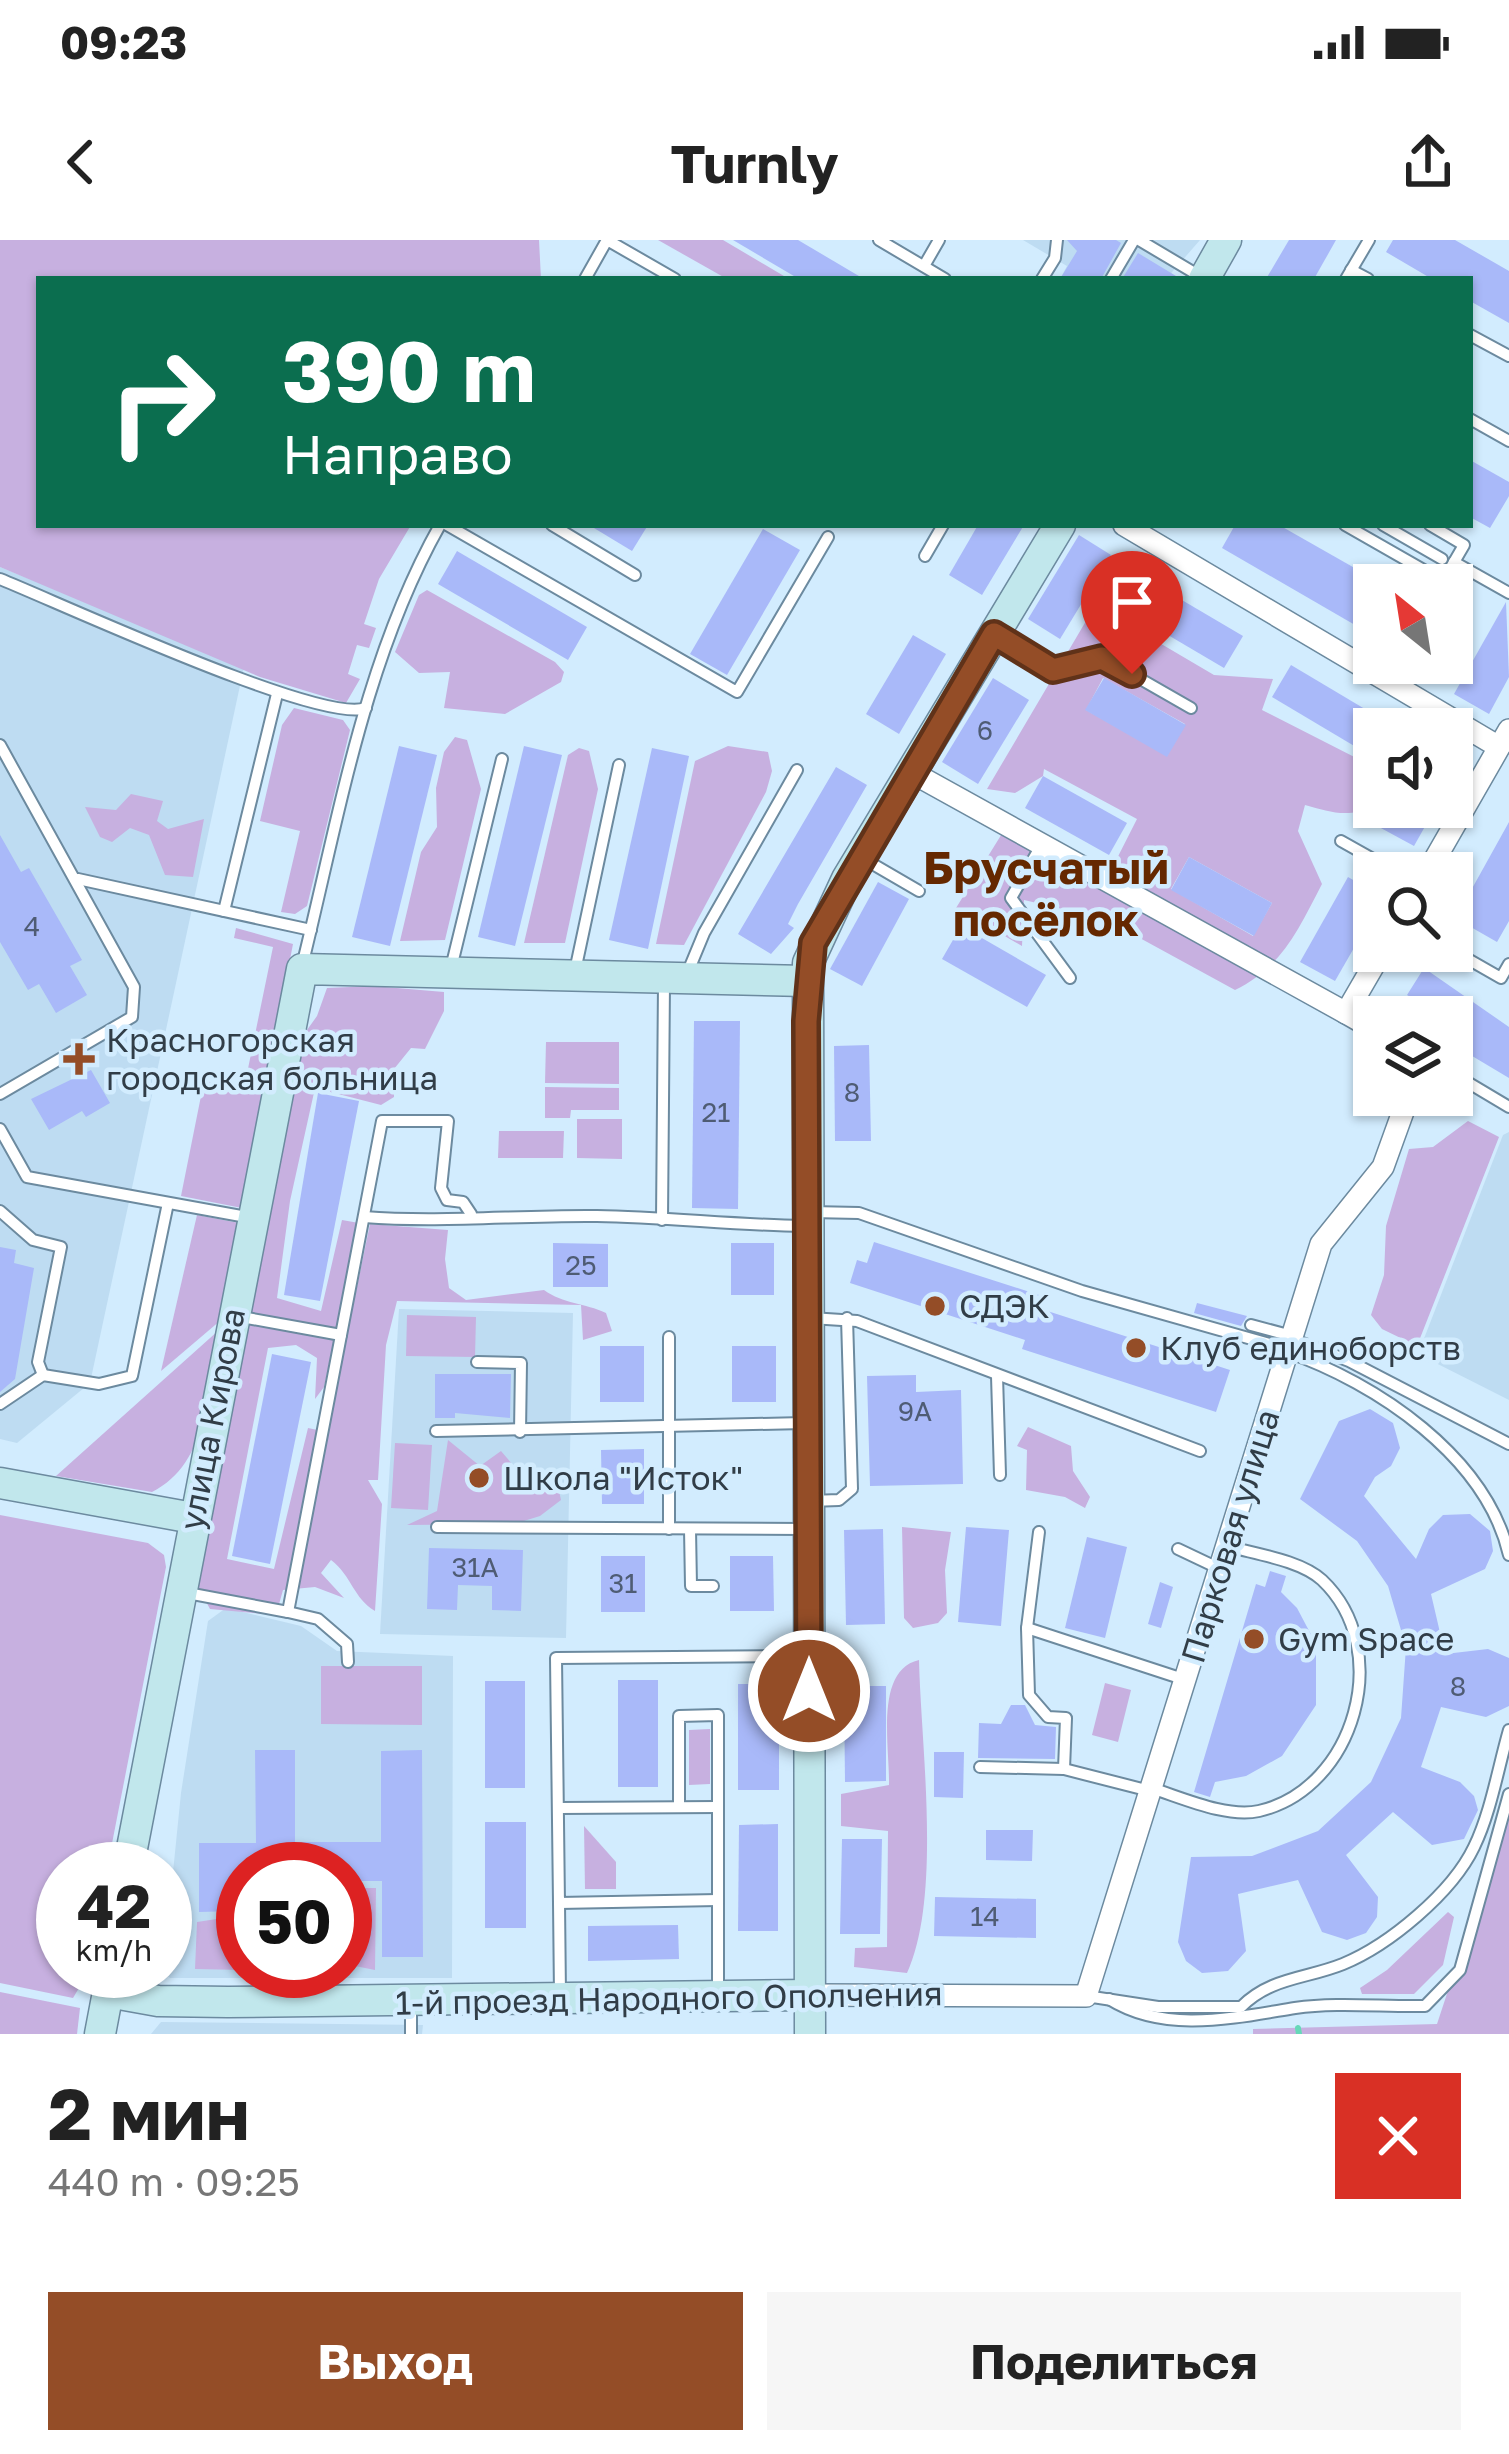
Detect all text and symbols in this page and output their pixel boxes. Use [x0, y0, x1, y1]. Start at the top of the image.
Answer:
text: 09:23 [60, 15, 187, 69]
icon: back [48, 129, 114, 195]
icon: share [1395, 129, 1461, 195]
text: Turnly [670, 130, 839, 195]
text: 390 m [282, 320, 536, 420]
icon: right [84, 324, 240, 480]
text: Направо [282, 421, 513, 486]
pin [1081, 551, 1183, 674]
north arrow [1353, 564, 1473, 684]
map controls [1353, 564, 1473, 1116]
icon: arrive [1099, 569, 1165, 635]
button: sound [1353, 708, 1473, 828]
house number: 6 [977, 714, 993, 746]
district label: Брусчатый посёлок [923, 840, 1169, 946]
button: search [1353, 852, 1473, 972]
house number: 4 [24, 910, 40, 942]
button: layers [1353, 996, 1473, 1116]
place label: Красногорская городская больница [106, 1020, 438, 1097]
marker: Красногорская городская больница [63, 1043, 95, 1075]
house number: 8 [844, 1076, 860, 1108]
house number: 21 [702, 1096, 730, 1128]
house number: 25 [565, 1249, 597, 1281]
place label: СДЭК [959, 1286, 1050, 1325]
marker: СДЭК [922, 1293, 948, 1319]
street label: улица Кирова [171, 1304, 252, 1533]
place label: Клуб единоборств [1160, 1328, 1461, 1367]
marker: Клуб единоборств [1123, 1335, 1149, 1361]
house number: 9А [898, 1395, 932, 1427]
street label: Парковая улица [1172, 1404, 1287, 1667]
place label: Школа "Исток" [503, 1458, 743, 1497]
marker: Школа "Исток" [466, 1465, 492, 1491]
house number: 31А [452, 1551, 498, 1583]
house number: 31 [609, 1567, 637, 1599]
place label: Gym Space [1278, 1619, 1454, 1658]
marker: Gym Space [1241, 1626, 1267, 1652]
position arrow [746, 1628, 872, 1754]
house number: 8 [1450, 1670, 1466, 1702]
speed limit sign: 50 [216, 1842, 372, 1998]
text: 42 [77, 1869, 151, 1941]
house number: 14 [970, 1900, 1000, 1932]
text: km/h [76, 1932, 152, 1968]
street label: 1-й проезд Народного Ополчения [395, 1973, 943, 2022]
text: 2 мин [48, 2069, 250, 2156]
button: close [1335, 2073, 1461, 2199]
text: 440 m · 09:25 [48, 2158, 300, 2205]
button: Выход [48, 2292, 743, 2430]
button: Поделиться [767, 2292, 1461, 2430]

